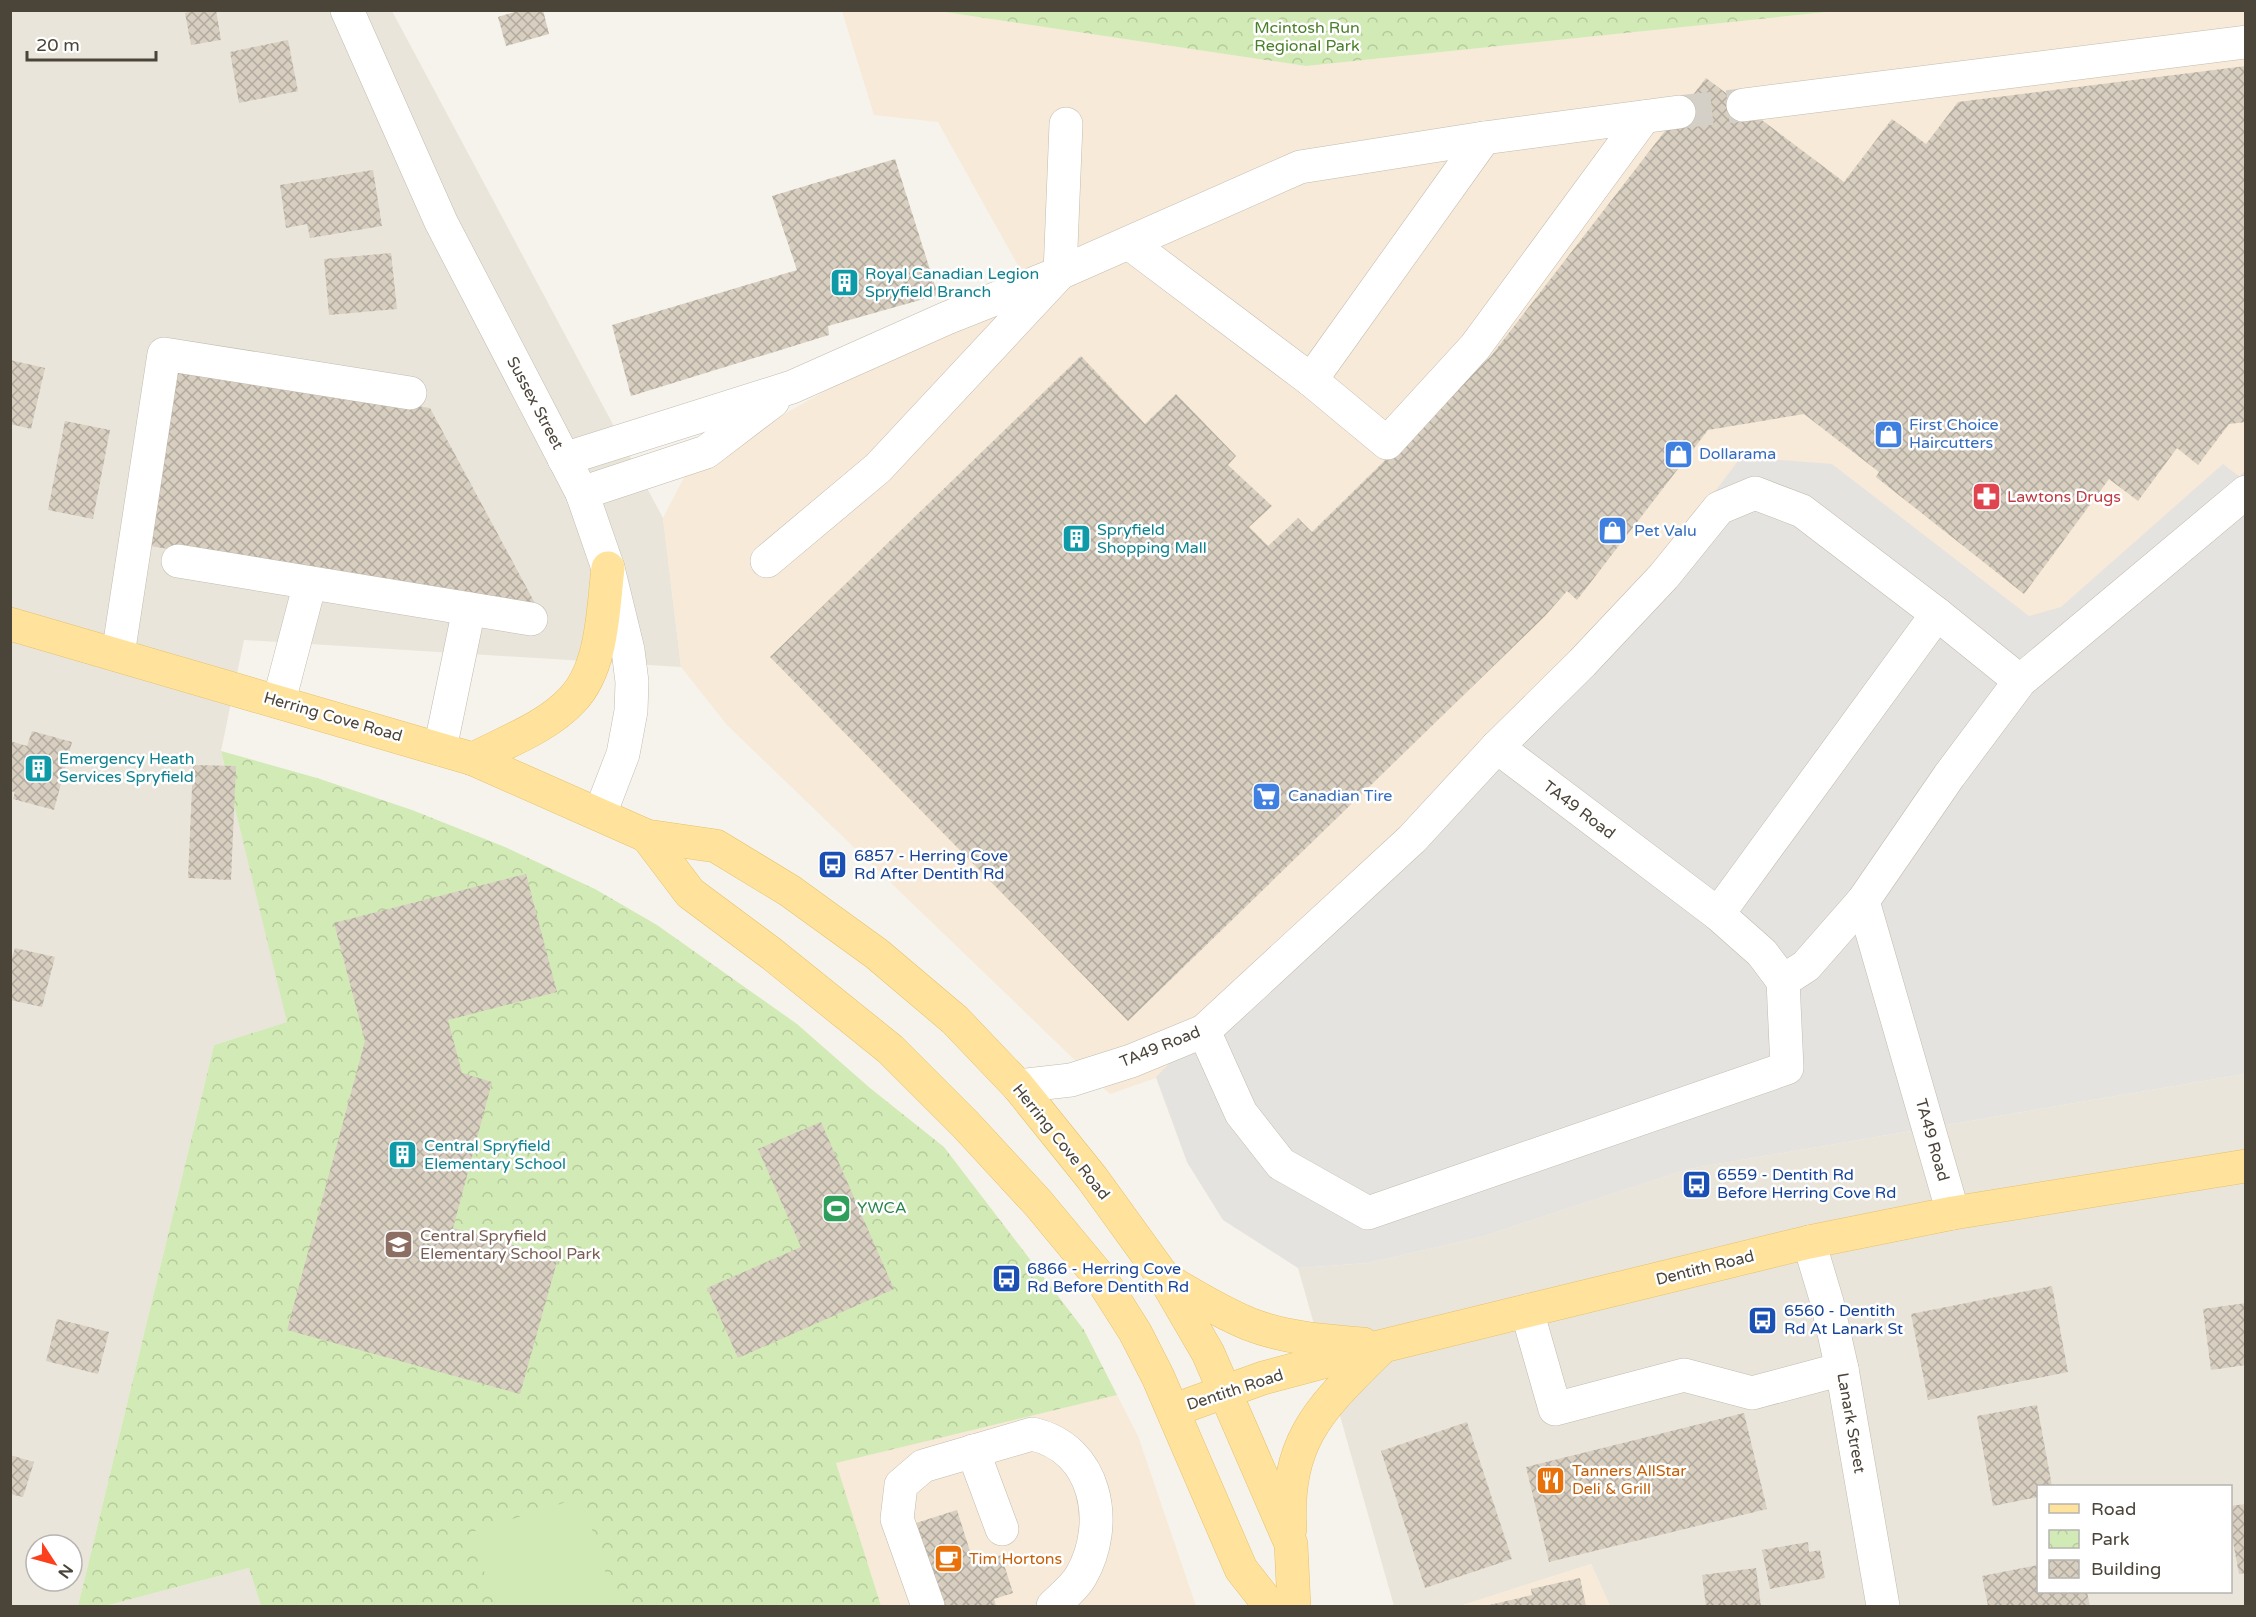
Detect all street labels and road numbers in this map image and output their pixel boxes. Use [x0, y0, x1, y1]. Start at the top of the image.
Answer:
street label: Sussex Street [502, 353, 568, 453]
street label: Herring Cove Road [261, 688, 405, 746]
street label: TA49 Road [1539, 776, 1619, 844]
street label: TA49 Road [1117, 1022, 1203, 1072]
street label: Herring Cove Road [1008, 1080, 1114, 1204]
street label: TA49 Road [1911, 1096, 1953, 1184]
street label: Dentith Road [1654, 1246, 1756, 1290]
street label: Dentith Road [1184, 1365, 1286, 1415]
street label: Lanark Street [1832, 1371, 1870, 1475]

